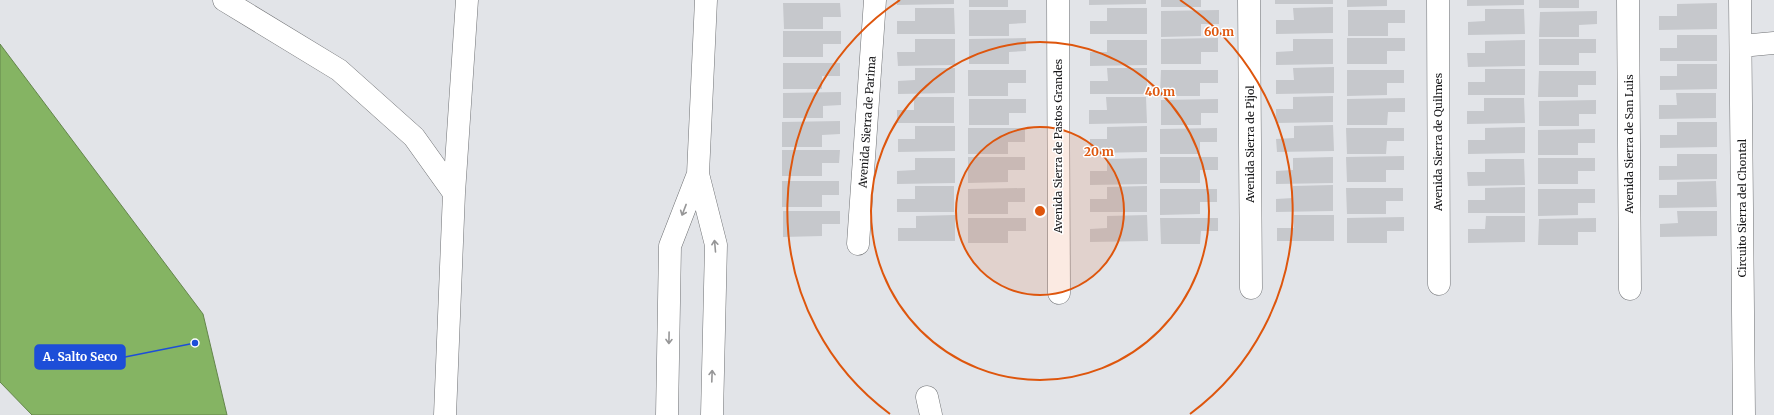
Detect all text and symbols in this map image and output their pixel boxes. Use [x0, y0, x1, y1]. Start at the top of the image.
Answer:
text: 60 m [1204, 24, 1234, 39]
street label: Avenida Sierra de Parima [855, 55, 879, 189]
street label: Avenida Sierra de Pastos Grandes [1051, 59, 1065, 234]
street label: Avenida Sierra de Quilmes [1431, 73, 1445, 212]
street label: Avenida Sierra de San Luis [1622, 74, 1636, 215]
text: 40 m [1145, 84, 1175, 99]
street label: Avenida Sierra de Pijol [1243, 85, 1257, 204]
street label: Circuito Sierra del Chontal [1735, 138, 1749, 277]
text: 20 m [1084, 144, 1114, 159]
one-way arrow [680, 204, 688, 216]
centre of rings [1033, 204, 1047, 218]
one-way arrow [711, 240, 718, 253]
one-way arrow [665, 331, 673, 344]
callout: A. Salto Seco [35, 345, 125, 369]
text: A. Salto Seco [42, 349, 117, 364]
one-way arrow [708, 370, 716, 383]

